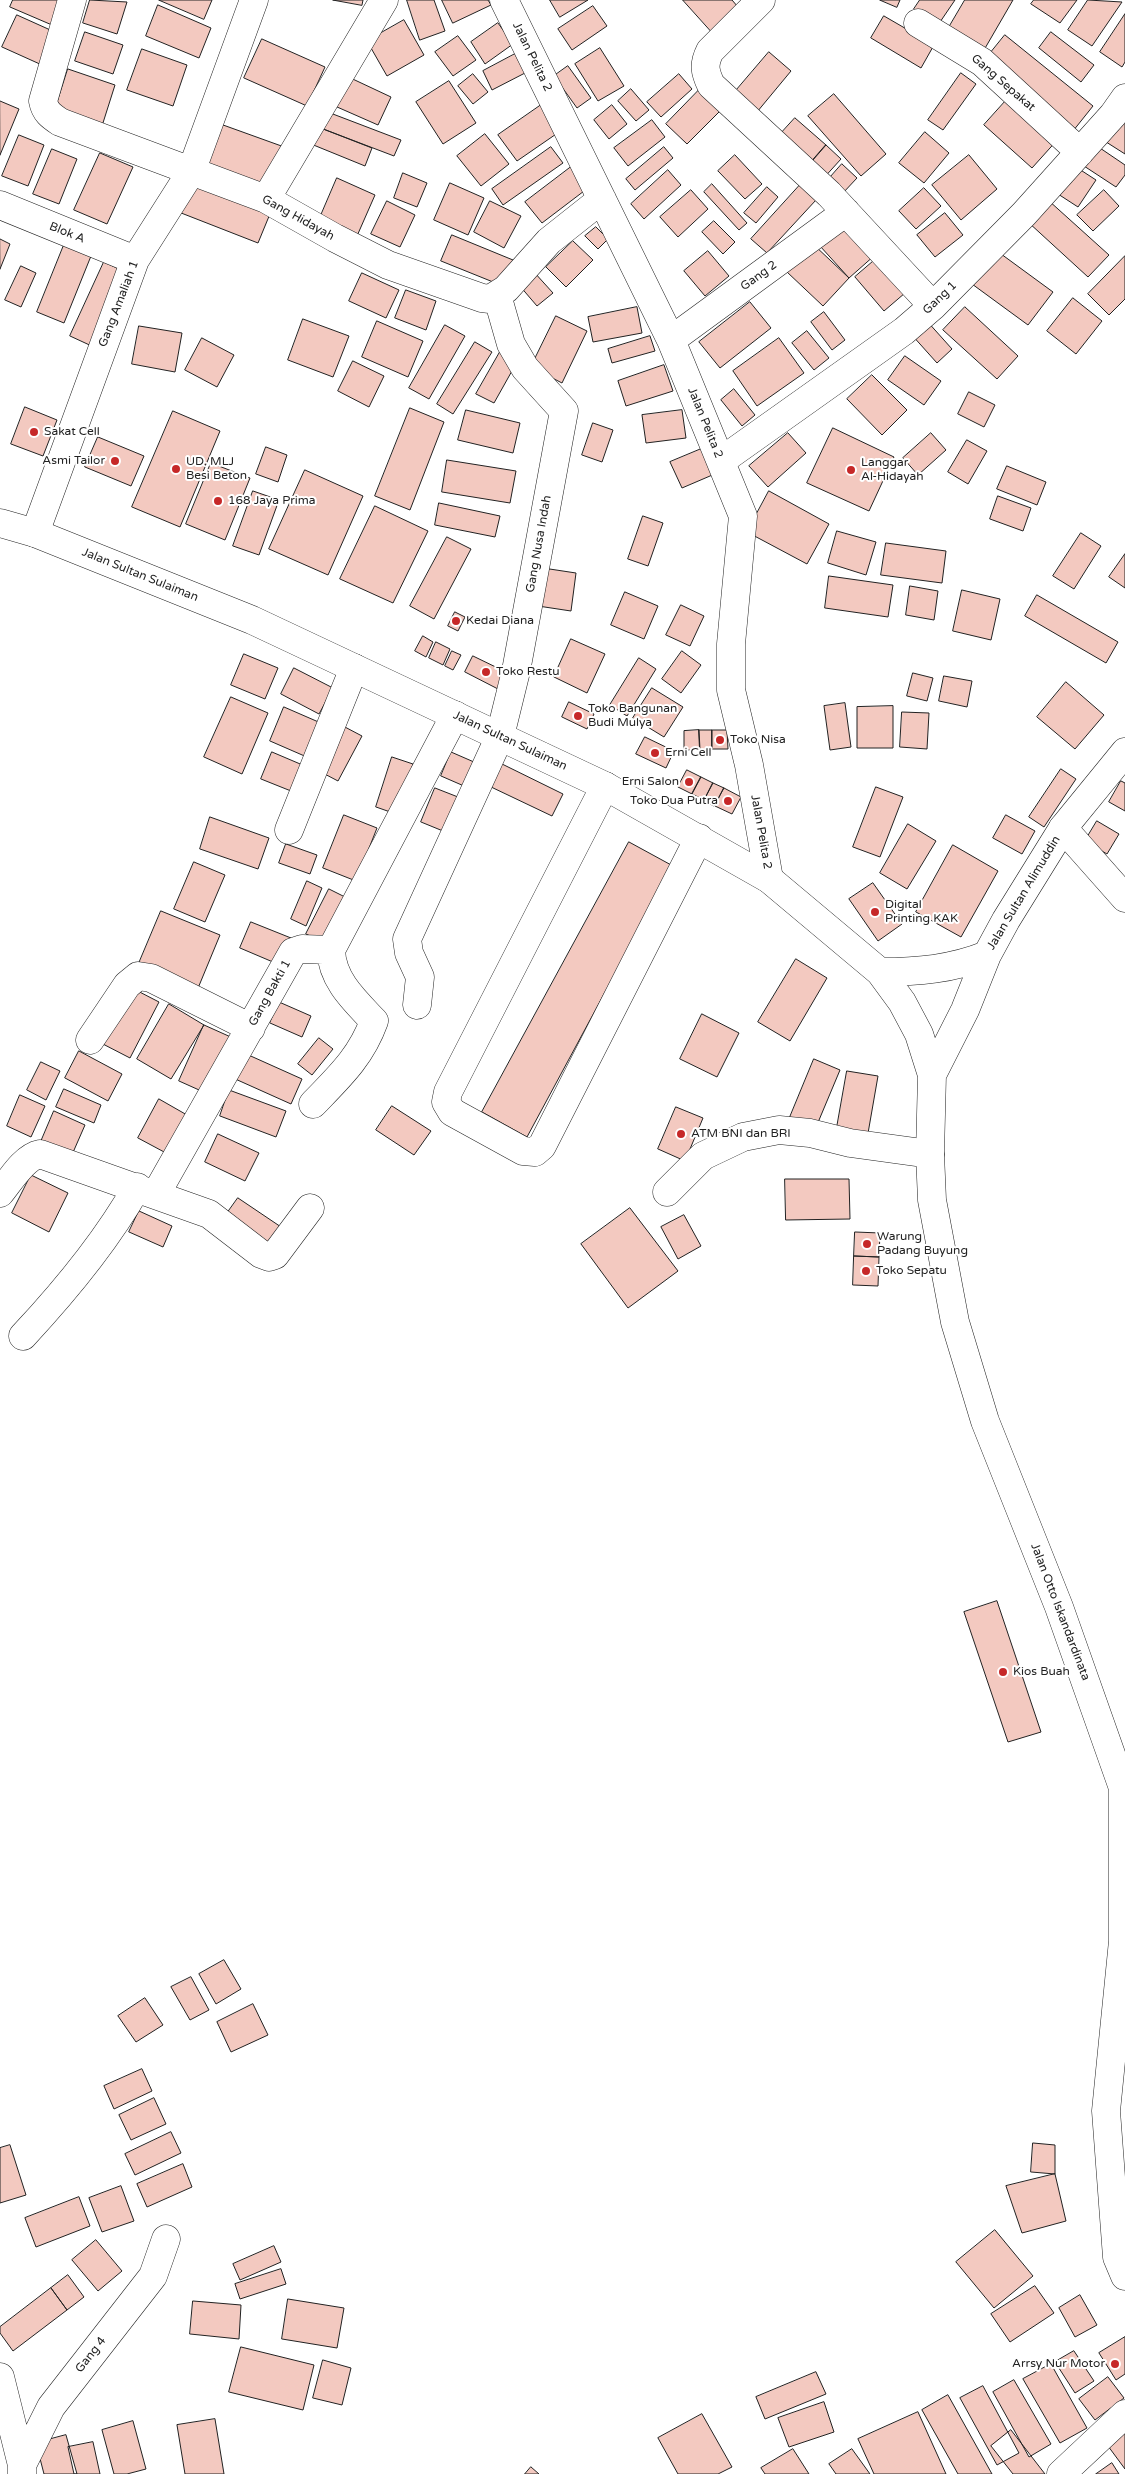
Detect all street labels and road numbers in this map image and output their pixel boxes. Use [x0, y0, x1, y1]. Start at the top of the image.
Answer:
street label: Jalan Pelita 2 [509, 20, 555, 94]
street label: Gang Sepakat [968, 51, 1038, 115]
street label: Gang Hidayah [259, 192, 337, 244]
street label: Blok A [47, 219, 87, 247]
street label: Gang 2 [738, 258, 780, 294]
street label: Gang Amaliah 1 [96, 259, 142, 349]
street label: Gang 1 [920, 278, 960, 318]
street label: Jalan Pelita 2 [684, 385, 726, 461]
street label: Gang Nusa Indah [523, 494, 555, 594]
street label: Jalan Sultan Sulaiman [80, 545, 200, 605]
street label: Jalan Sultan Sulaiman [451, 708, 569, 774]
street label: Jalan Pelita 2 [747, 794, 775, 870]
street label: Jalan Sultan Alimuddin [984, 833, 1064, 953]
street label: Gang Bakti 1 [246, 957, 294, 1029]
street label: Jalan Otto Iskandardinata [1027, 1541, 1093, 1683]
street label: Gang 4 [73, 2334, 109, 2376]

